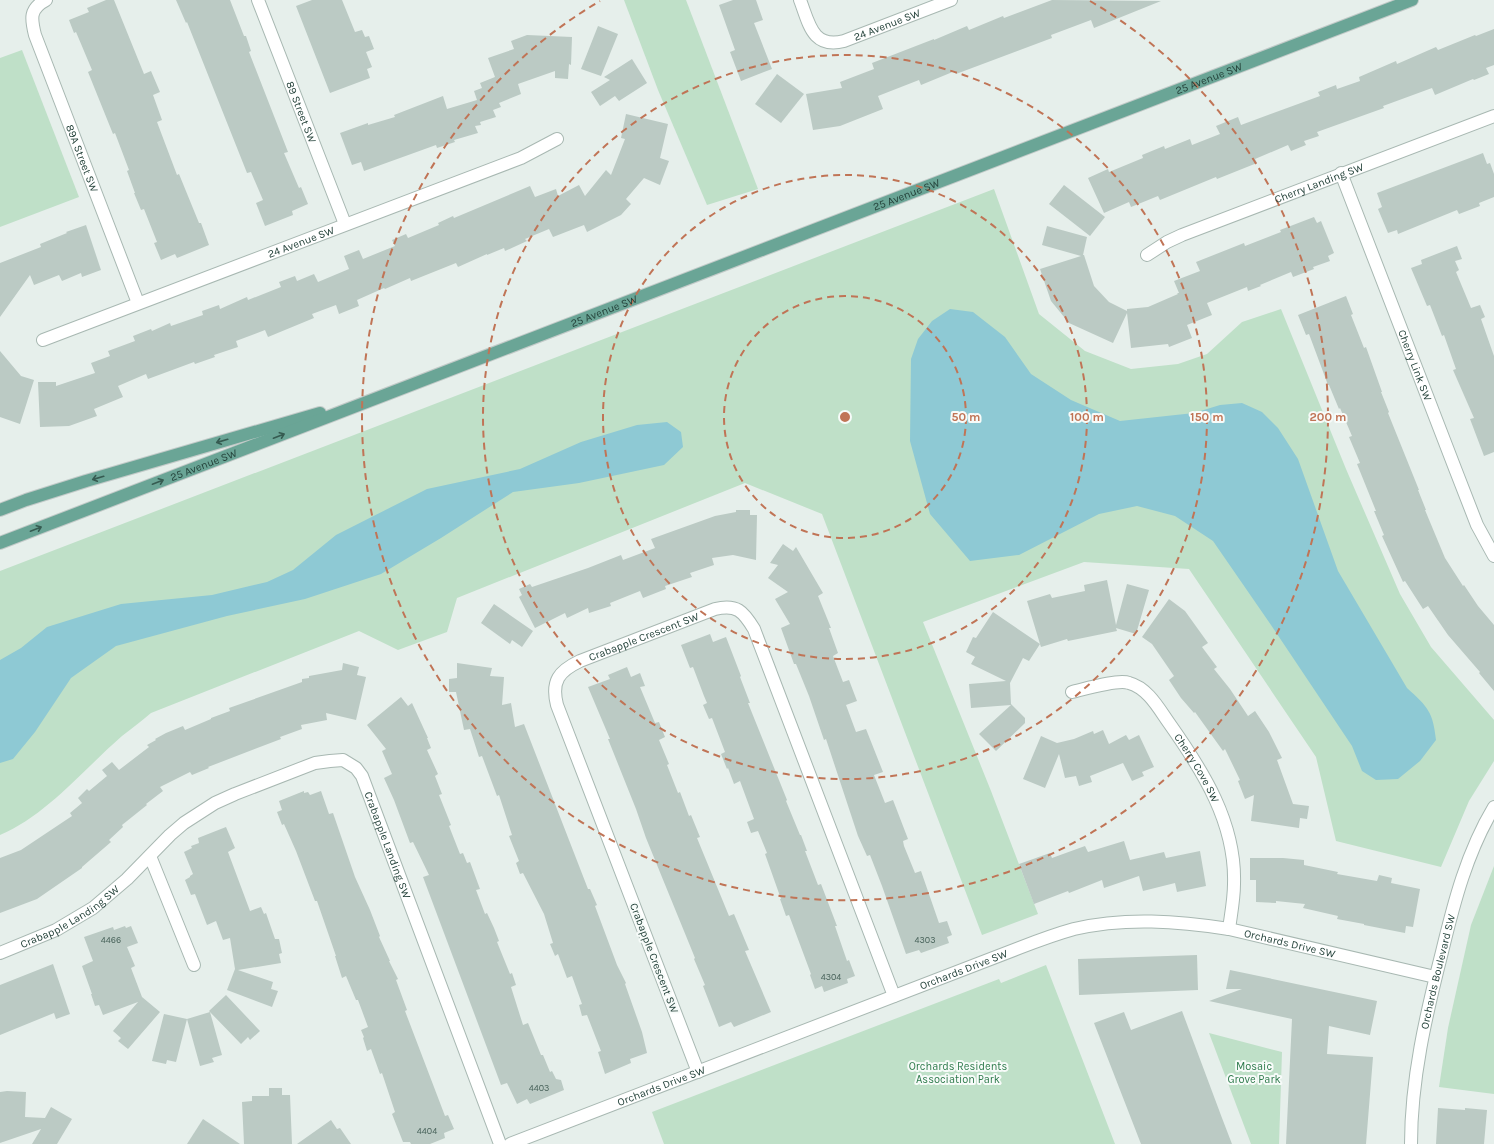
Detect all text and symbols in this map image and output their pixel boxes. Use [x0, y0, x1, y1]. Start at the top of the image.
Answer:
street label: 24 Avenue SW [852, 6, 922, 43]
street label: 25 Avenue SW [1173, 59, 1244, 97]
street label: 89 Street SW [284, 79, 319, 145]
street label: 89A Street SW [63, 122, 101, 194]
street label: Cherry Landing SW [1273, 160, 1366, 206]
street label: 25 Avenue SW [871, 176, 942, 213]
street label: 24 Avenue SW [266, 223, 336, 260]
street label: 25 Avenue SW [569, 292, 639, 330]
street label: Cherry Link SW [1396, 328, 1435, 403]
centre of rings [838, 410, 852, 424]
text: 50 m [952, 410, 981, 424]
text: 100 m [1070, 410, 1104, 424]
text: 150 m [1190, 410, 1224, 424]
text: 200 m [1310, 410, 1346, 424]
one-way arrow [273, 431, 285, 439]
one-way arrow [216, 438, 229, 445]
street label: 25 Avenue SW [168, 446, 239, 483]
one-way arrow [91, 475, 104, 482]
one-way arrow [151, 478, 163, 486]
one-way arrow [30, 524, 42, 532]
street label: Crabapple Crescent SW [587, 609, 701, 664]
street label: Cherry Cove SW [1172, 731, 1222, 805]
street label: Crabapple Landing SW [362, 790, 414, 900]
street label: Crabapple Landing SW [18, 882, 122, 951]
street label: Crabapple Crescent SW [627, 901, 681, 1015]
street label: Orchards Boulevard SW [1418, 912, 1458, 1030]
street label: Orchards Drive SW [1243, 926, 1337, 960]
house number: 4466 [101, 935, 121, 945]
house number: 4303 [915, 935, 936, 945]
street label: Orchards Drive SW [918, 946, 1010, 992]
house number: 4304 [821, 972, 841, 982]
park label: Orchards Residents Association Park [909, 1060, 1007, 1086]
park label: Mosaic Grove Park [1227, 1060, 1281, 1086]
street label: Orchards Drive SW [615, 1063, 707, 1109]
house number: 4403 [529, 1083, 549, 1093]
house number: 4404 [417, 1126, 437, 1136]

